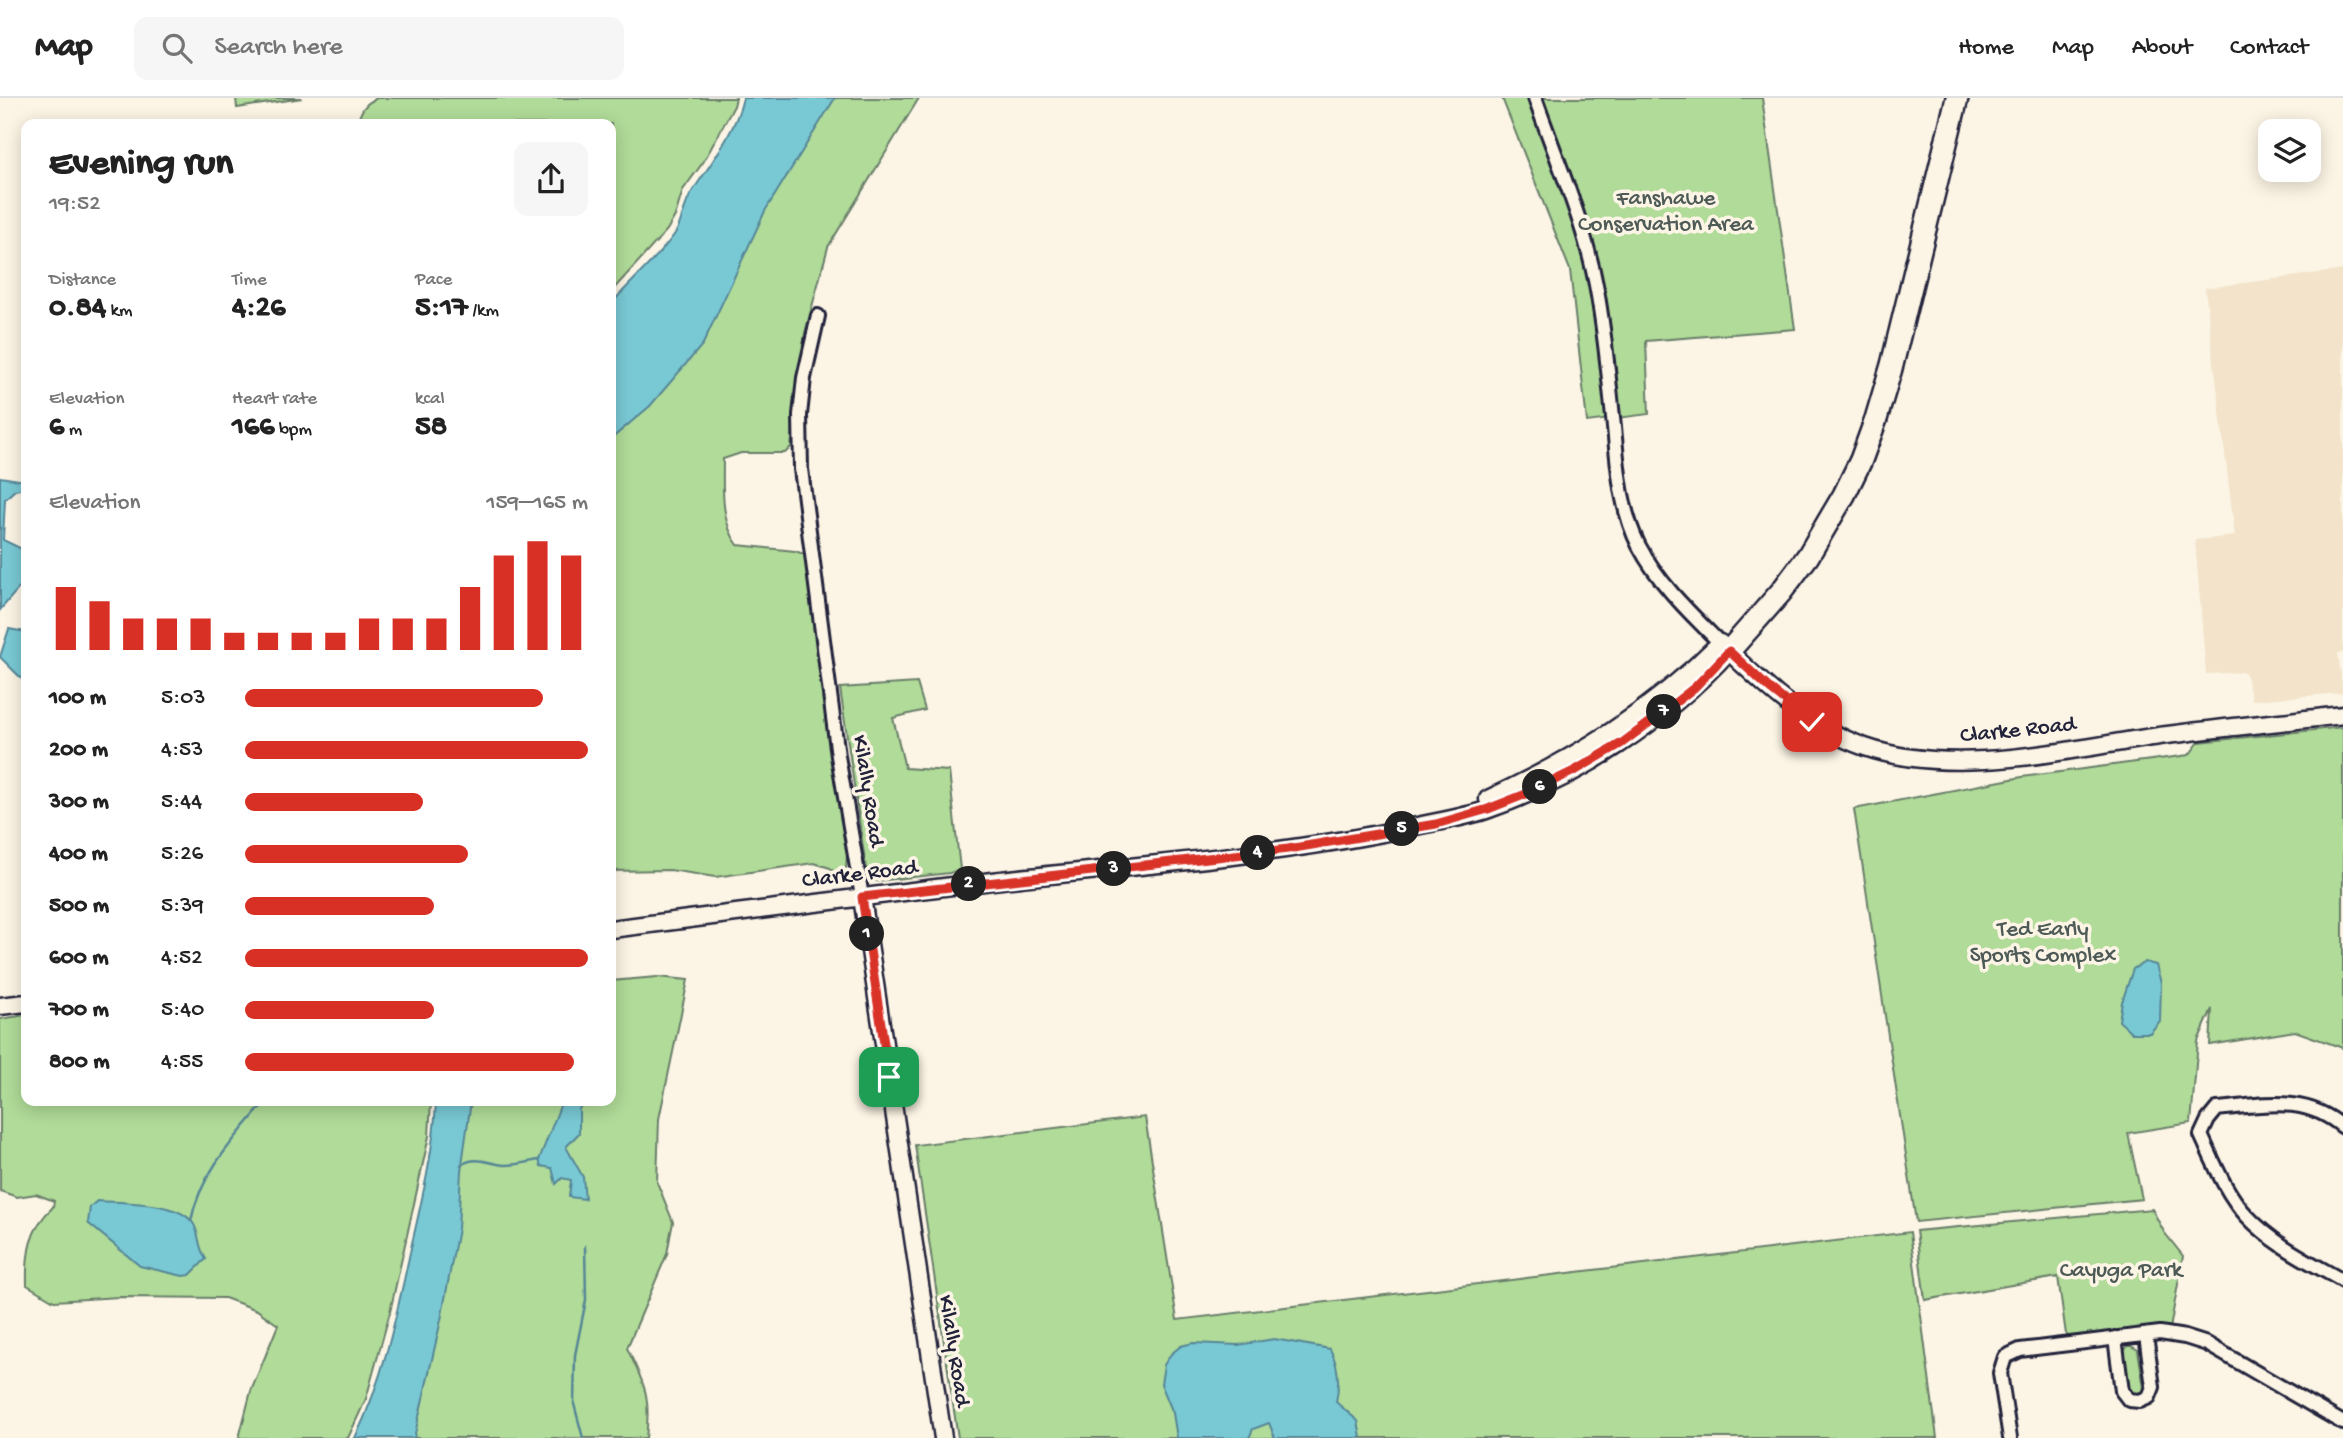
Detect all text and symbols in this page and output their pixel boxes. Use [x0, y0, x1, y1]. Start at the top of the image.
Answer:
search box [134, 17, 624, 80]
text: Map [35, 29, 92, 67]
icon: search [158, 29, 196, 67]
text: Search here [214, 33, 343, 64]
text: Home [1958, 34, 2014, 63]
text: Map [2052, 34, 2094, 63]
text: About [2132, 34, 2192, 63]
text: Contact [2230, 34, 2308, 63]
map controls [2258, 119, 2321, 182]
button: layers [2258, 119, 2321, 182]
button: share [514, 142, 588, 216]
text: Evening run [49, 143, 233, 187]
park label: Fanshawe Conservation Area [1578, 186, 1755, 239]
text: 19:52 [49, 191, 100, 218]
text: Distance [49, 269, 116, 292]
text: Time [232, 269, 267, 292]
text: Pace [415, 269, 452, 292]
text: 0.84 [49, 292, 106, 327]
text: 4:26 [232, 292, 286, 327]
text: 5:17 [415, 292, 468, 327]
text: km [106, 300, 133, 323]
text: /km [468, 300, 499, 323]
text: Elevation [49, 388, 125, 411]
text: Heart rate [232, 388, 317, 411]
text: kcal [415, 388, 445, 411]
text: 6 [49, 411, 64, 446]
text: 166 [232, 411, 275, 446]
text: 58 [415, 411, 447, 446]
text: m [64, 419, 82, 442]
text: bpm [275, 419, 312, 442]
text: Elevation [49, 490, 140, 517]
text: 159–165 m [486, 490, 588, 517]
text: 100 m [49, 685, 106, 712]
text: 5:03 [161, 685, 205, 712]
pin [1782, 692, 1842, 752]
pin: 7 [1646, 694, 1682, 730]
text: 7 [1659, 700, 1668, 723]
icon: check [1793, 703, 1831, 741]
street label: Clarke Road [1959, 711, 2079, 751]
street label: Kilally Road [845, 733, 889, 850]
text: 200 m [49, 737, 108, 764]
text: 4:53 [161, 737, 203, 764]
pin: 6 [1522, 770, 1558, 804]
text: 6 [1535, 775, 1544, 798]
text: 300 m [49, 789, 109, 816]
text: 5:44 [161, 789, 202, 816]
pin: 5 [1384, 812, 1420, 846]
text: 5 [1397, 817, 1407, 840]
pin: 4 [1240, 836, 1276, 870]
text: 400 m [49, 841, 108, 868]
text: 5:26 [161, 841, 203, 868]
text: 4 [1253, 841, 1262, 864]
pin: 3 [1096, 852, 1132, 886]
street label: Clarke Road [801, 854, 921, 895]
text: 3 [1109, 857, 1118, 880]
pin: 2 [951, 866, 986, 902]
text: 2 [964, 872, 973, 895]
text: 500 m [49, 893, 109, 920]
text: 5:39 [161, 893, 204, 920]
pin: 1 [850, 916, 884, 952]
park label: Ted Early Sports Complex [1970, 917, 2116, 970]
text: 1 [863, 922, 870, 945]
text: 600 m [49, 945, 109, 972]
text: 4:52 [161, 945, 202, 972]
text: 700 m [49, 997, 109, 1024]
text: 5:40 [161, 997, 204, 1024]
pin [859, 1047, 919, 1107]
text: 800 m [49, 1049, 110, 1076]
text: 4:55 [161, 1049, 203, 1076]
icon: arrive [870, 1058, 908, 1096]
park label: Cayuga Park [2060, 1258, 2185, 1285]
street label: Kilally Road [931, 1293, 975, 1410]

